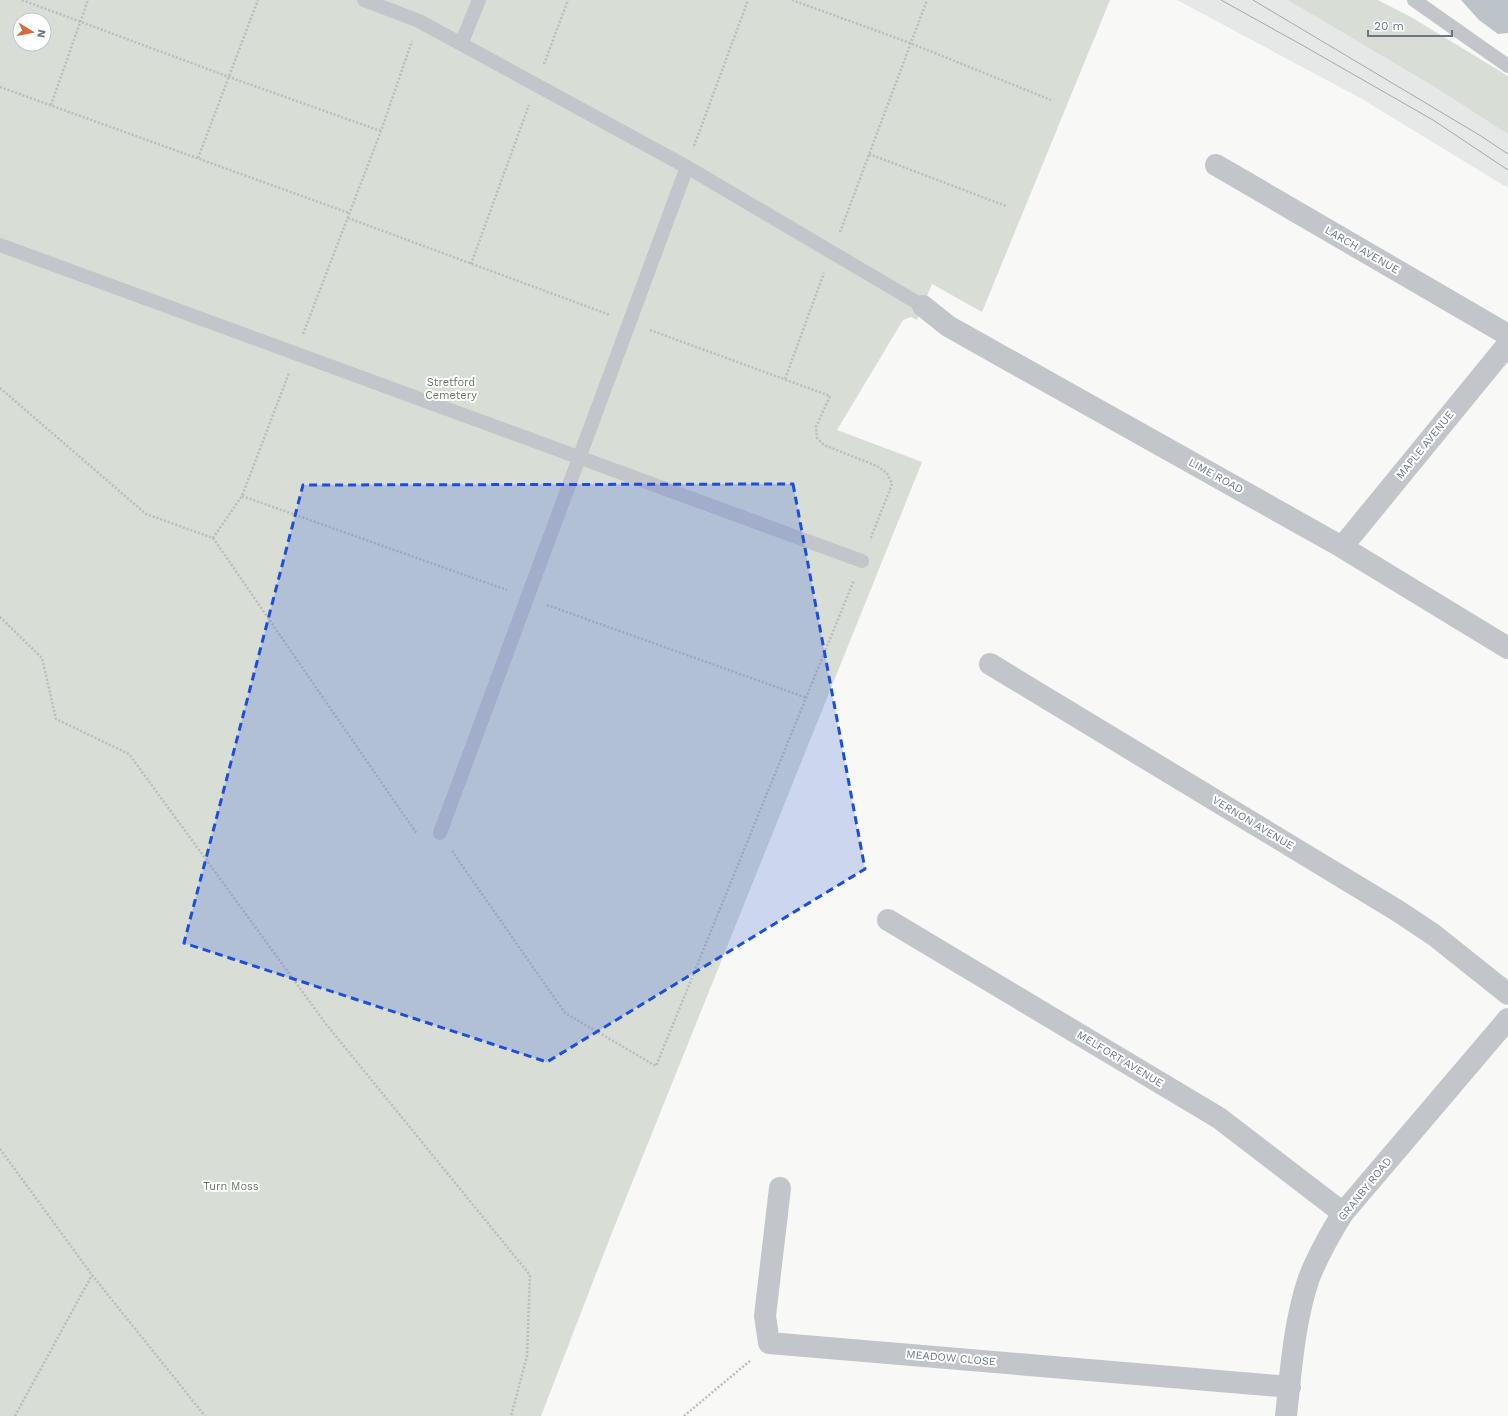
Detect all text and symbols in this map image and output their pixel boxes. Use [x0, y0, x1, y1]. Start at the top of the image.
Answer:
north arrow [12, 12, 52, 52]
scale bar [1368, 12, 1452, 38]
text: 20 m [1374, 19, 1404, 33]
text: N [34, 29, 48, 39]
street label: LARCH AVENUE [1323, 223, 1401, 277]
park label: Stretford Cemetery [425, 376, 477, 402]
street label: MAPLE AVENUE [1394, 408, 1456, 482]
street label: LIME ROAD [1186, 456, 1246, 496]
street label: VERNON AVENUE [1210, 794, 1296, 852]
street label: MELFORT AVENUE [1075, 1028, 1165, 1090]
street label: GRANBY ROAD [1336, 1155, 1395, 1223]
park label: Turn Moss [203, 1180, 259, 1193]
street label: MEADOW CLOSE [906, 1348, 996, 1368]

